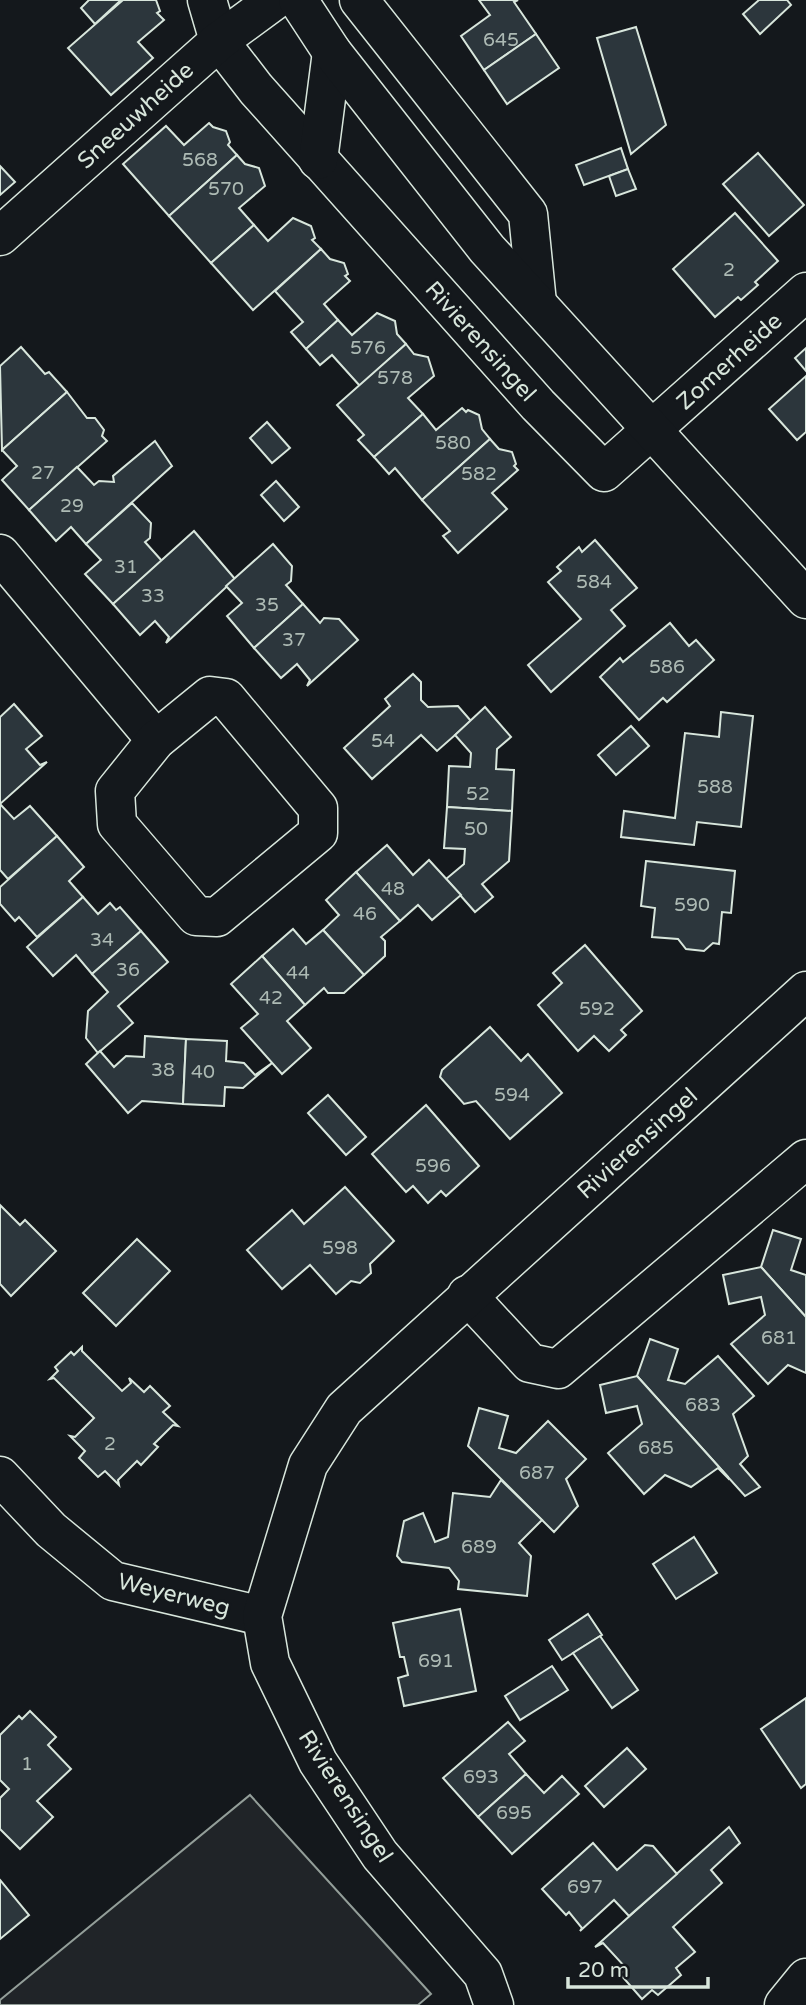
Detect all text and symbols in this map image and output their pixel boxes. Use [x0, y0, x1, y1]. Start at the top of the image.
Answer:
house number: 645 [483, 29, 519, 51]
street label: Sneeuwheide [72, 56, 199, 175]
house number: 568 [182, 149, 218, 171]
house number: 570 [208, 178, 244, 200]
house number: 2 [723, 259, 735, 281]
street label: Rivierensingel [419, 276, 542, 408]
street label: Zomerheide [671, 307, 788, 416]
house number: 576 [350, 337, 386, 359]
house number: 578 [377, 367, 413, 389]
house number: 580 [435, 432, 471, 454]
house number: 27 [31, 462, 55, 484]
house number: 582 [461, 463, 497, 485]
house number: 29 [60, 495, 84, 517]
house number: 31 [114, 556, 138, 578]
house number: 584 [576, 571, 612, 593]
house number: 33 [141, 585, 165, 607]
house number: 35 [255, 594, 279, 616]
house number: 37 [282, 629, 306, 651]
house number: 586 [649, 656, 685, 678]
house number: 54 [371, 730, 395, 752]
house number: 588 [697, 776, 733, 798]
house number: 52 [466, 783, 490, 805]
house number: 50 [464, 818, 488, 840]
house number: 48 [381, 878, 405, 900]
house number: 590 [674, 894, 710, 916]
house number: 46 [353, 903, 377, 925]
house number: 34 [90, 929, 114, 951]
house number: 36 [116, 959, 140, 981]
house number: 44 [286, 962, 310, 984]
house number: 42 [259, 987, 283, 1009]
house number: 592 [579, 998, 615, 1020]
house number: 38 [151, 1059, 175, 1081]
house number: 40 [191, 1061, 215, 1083]
street label: Rivierensingel [572, 1082, 704, 1205]
house number: 594 [494, 1084, 530, 1106]
house number: 596 [415, 1155, 451, 1177]
house number: 598 [322, 1237, 358, 1259]
house number: 681 [761, 1327, 797, 1349]
house number: 683 [685, 1394, 721, 1416]
house number: 2 [104, 1433, 116, 1455]
house number: 685 [638, 1437, 674, 1459]
house number: 687 [519, 1462, 555, 1484]
house number: 689 [461, 1536, 497, 1558]
street label: Weyerweg [115, 1568, 233, 1622]
house number: 691 [418, 1650, 454, 1672]
street label: Rivierensingel [292, 1725, 398, 1868]
house number: 1 [21, 1753, 33, 1775]
house number: 693 [463, 1766, 499, 1788]
house number: 695 [496, 1802, 532, 1824]
house number: 697 [567, 1876, 603, 1898]
scale bar [568, 1946, 708, 1990]
text: 20 m [578, 1958, 629, 1983]

